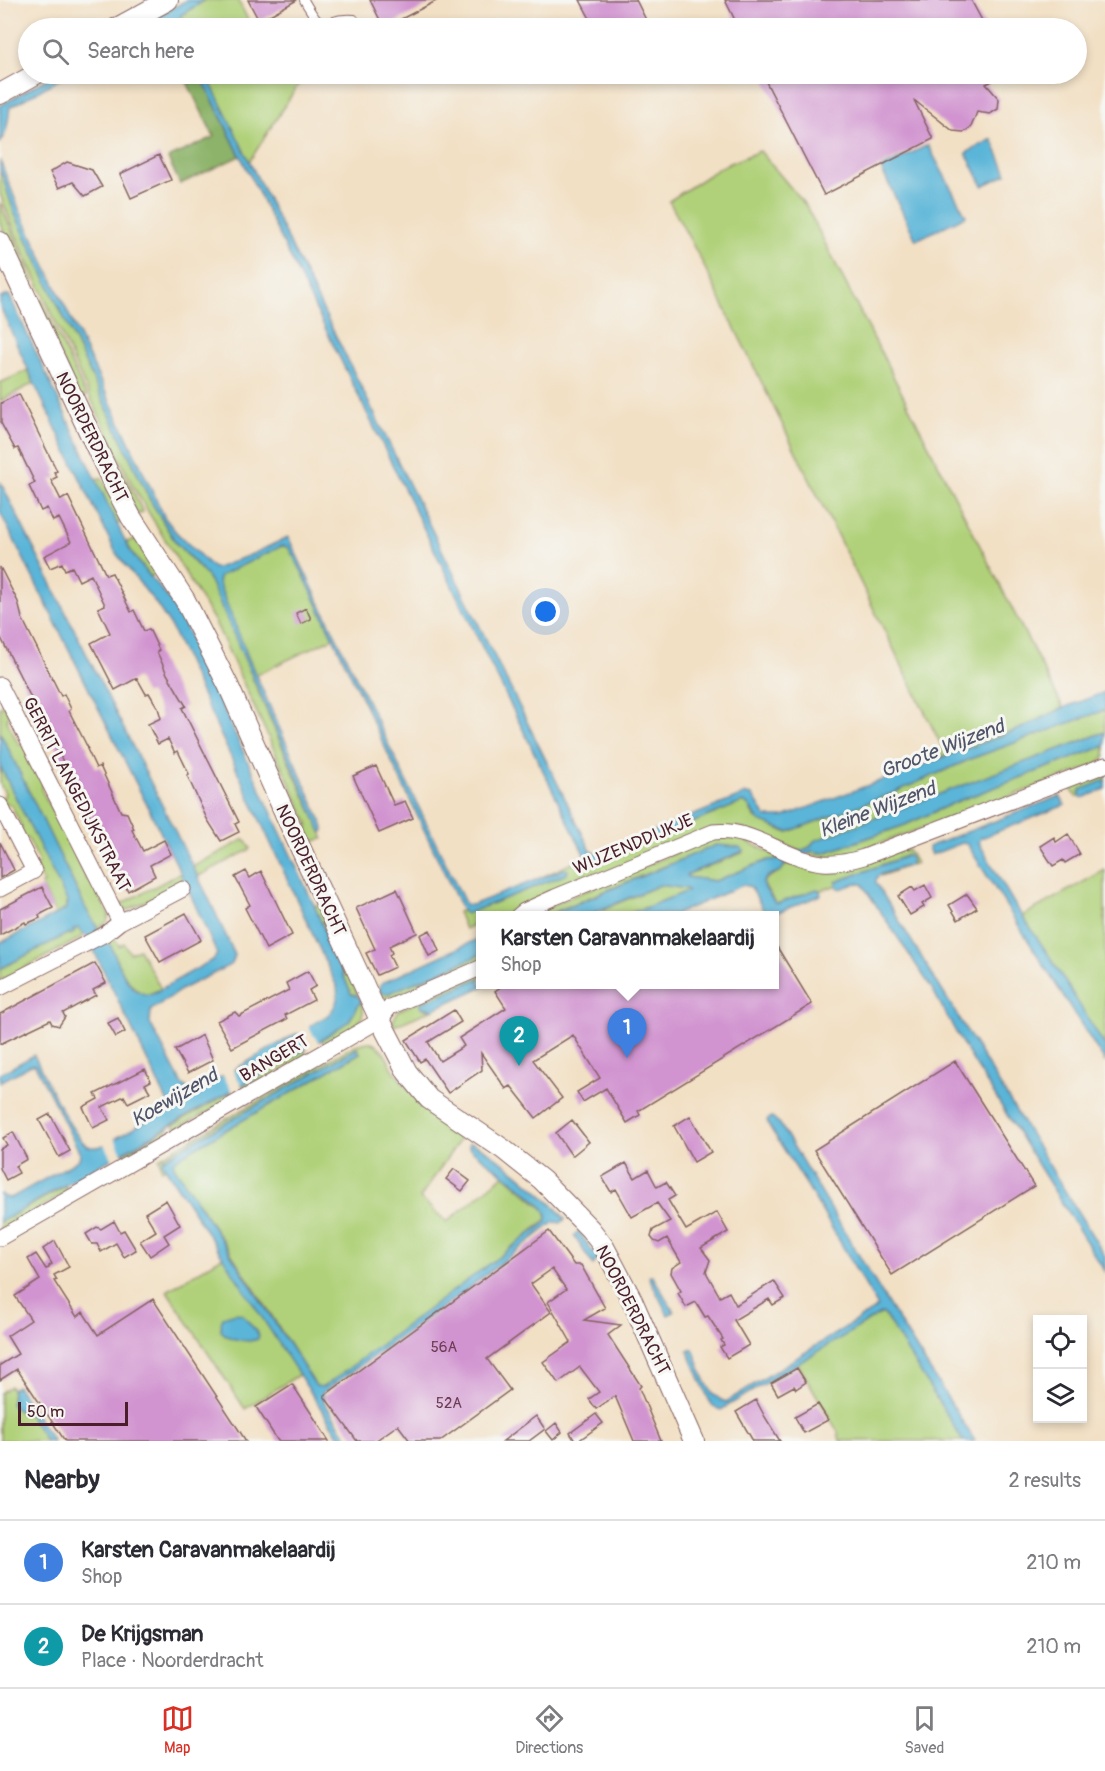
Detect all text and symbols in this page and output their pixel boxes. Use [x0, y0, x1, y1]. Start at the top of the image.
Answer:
search box [18, 18, 1087, 84]
icon: search [39, 35, 72, 68]
text: Search here [87, 37, 194, 65]
street label: NOORDERDRACHT [50, 368, 133, 506]
your location [531, 597, 560, 626]
street label: GERRIT LANGEDIJKSTRAAT [17, 693, 136, 895]
water label: Groote Wijzend [877, 713, 1010, 784]
water label: Kleine Wijzend [816, 775, 941, 843]
street label: NOORDERDRACHT [270, 801, 351, 940]
street label: WIJZENDDIJKJE [570, 809, 697, 880]
popup [476, 911, 779, 989]
text: Karsten Caravanmakelaardij [500, 924, 755, 952]
text: Shop [500, 952, 542, 977]
pin: 1 [608, 1008, 646, 1058]
pin: 2 [500, 1016, 538, 1066]
street label: BANGERT [236, 1030, 313, 1087]
water label: Koewijzend [127, 1062, 224, 1132]
street label: NOORDERDRACHT [590, 1242, 675, 1379]
map controls [1033, 1315, 1087, 1423]
button: locate [1033, 1315, 1087, 1369]
house number: 56A [431, 1338, 458, 1357]
button: layers [1033, 1369, 1087, 1423]
house number: 52A [436, 1394, 462, 1413]
scale bar [18, 1399, 128, 1426]
text: 50 m [27, 1402, 64, 1422]
text: Nearby [24, 1464, 100, 1496]
text: 2 results [1009, 1468, 1081, 1493]
text: Karsten Caravanmakelaardij [81, 1536, 336, 1564]
text: 1 [40, 1550, 47, 1575]
text: 210 m [1026, 1550, 1081, 1575]
text: Shop [81, 1564, 122, 1589]
text: De Krijgsman [81, 1620, 203, 1648]
text: 2 [38, 1634, 49, 1659]
text: 210 m [1026, 1634, 1081, 1659]
text: Place · Noorderdracht [81, 1648, 263, 1673]
tab: Map [161, 1702, 194, 1758]
tab: Directions [515, 1702, 583, 1758]
tab: Saved [905, 1702, 944, 1758]

